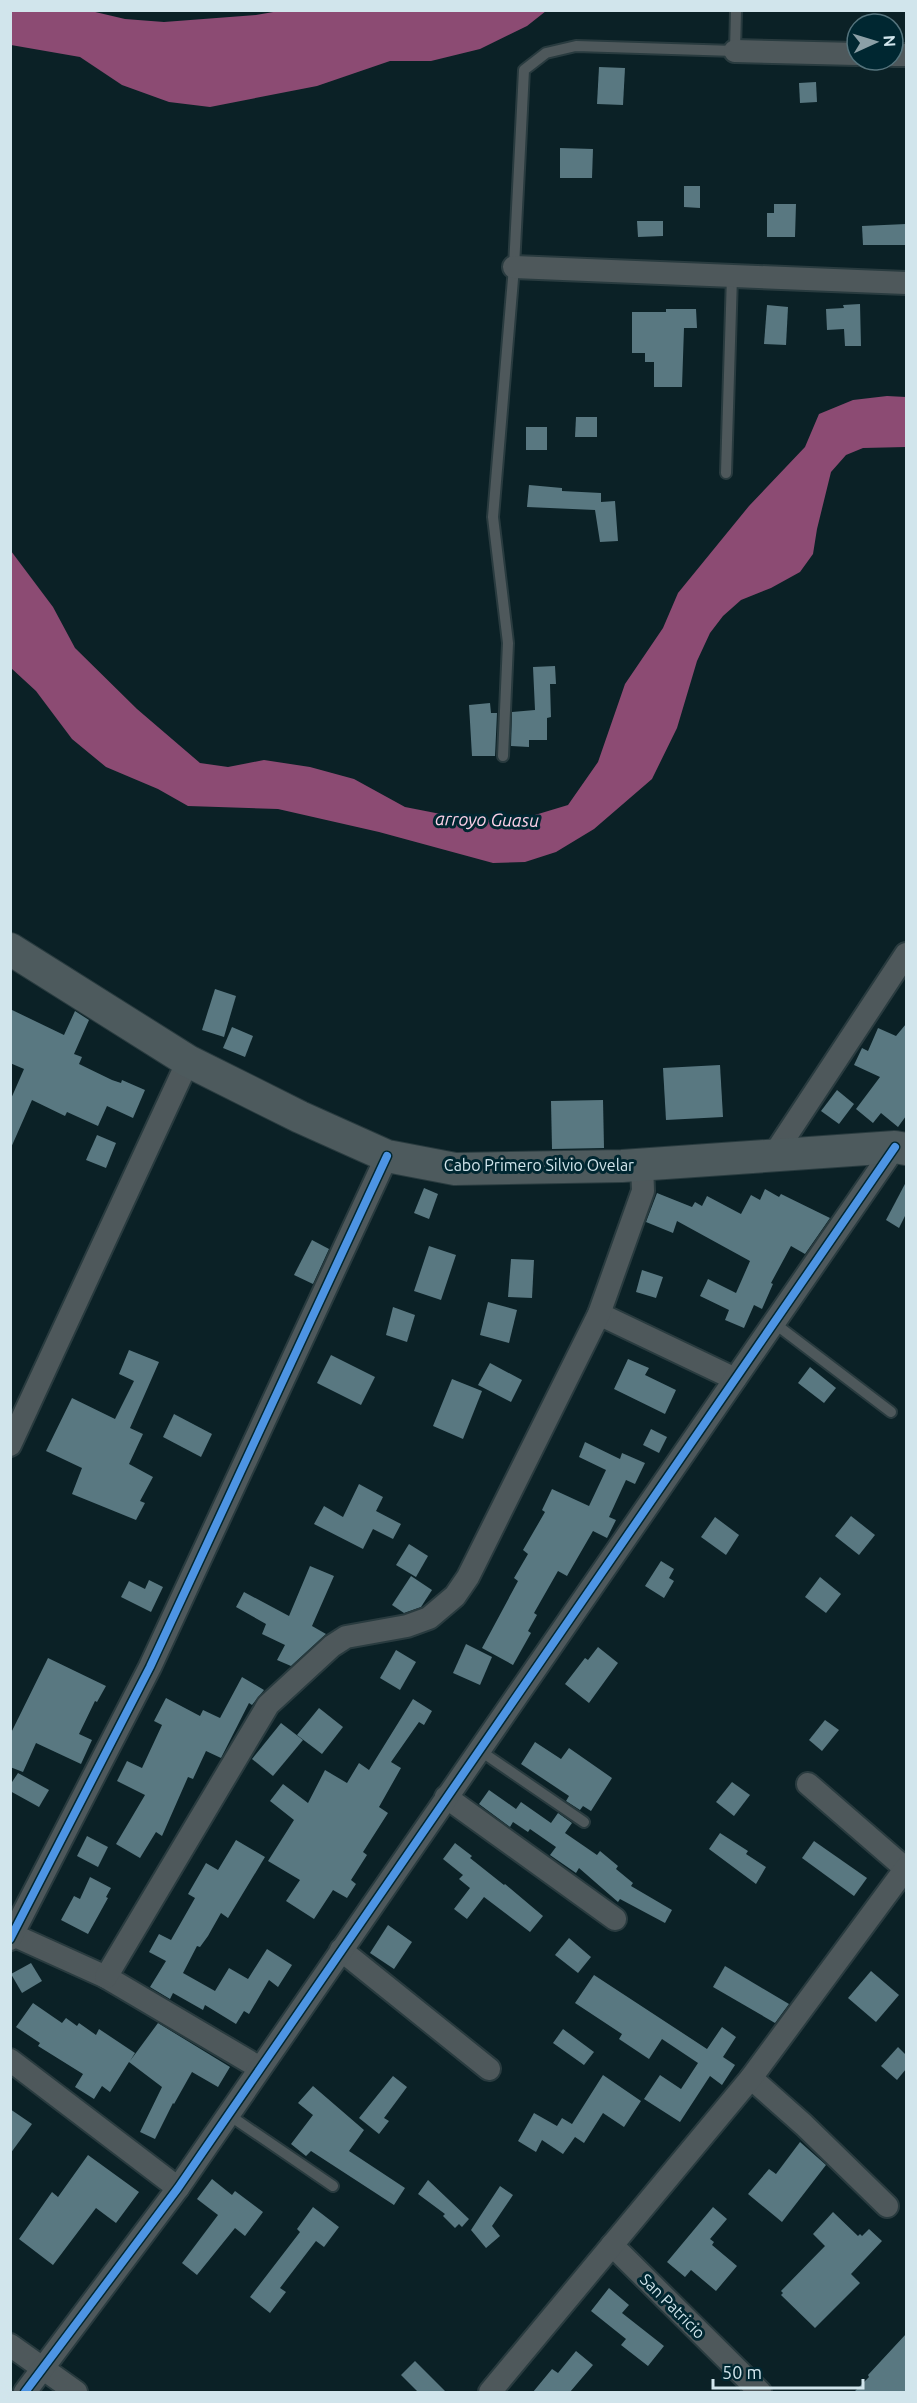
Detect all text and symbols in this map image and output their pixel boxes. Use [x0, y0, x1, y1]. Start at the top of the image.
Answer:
north arrow [845, 12, 905, 72]
text: N [881, 34, 899, 48]
water label: arroyo Guasu [435, 808, 539, 830]
street label: Cabo Primero Silvio Ovelar [444, 1156, 634, 1174]
street label: San Patricio [637, 2270, 709, 2342]
scale bar [713, 2352, 863, 2390]
text: 50 m [722, 2362, 762, 2382]

